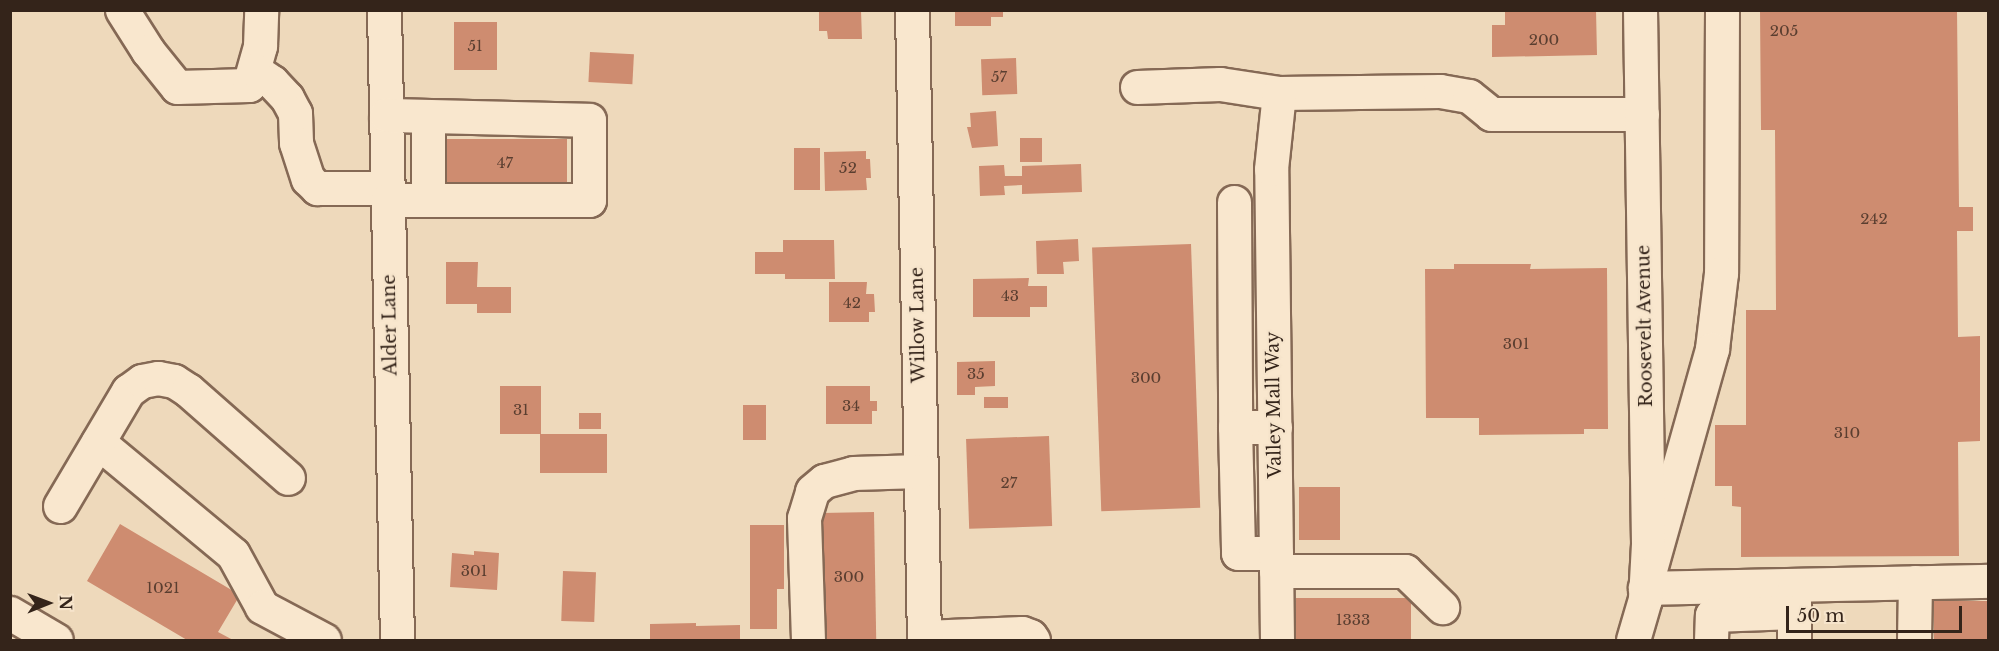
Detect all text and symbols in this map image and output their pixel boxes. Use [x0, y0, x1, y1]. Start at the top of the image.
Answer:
house number: 205 [1770, 22, 1798, 40]
house number: 200 [1529, 31, 1559, 49]
house number: 51 [467, 37, 483, 55]
house number: 57 [991, 68, 1007, 86]
house number: 47 [497, 154, 513, 172]
house number: 52 [839, 159, 857, 177]
house number: 242 [1860, 210, 1888, 228]
street label: Roosevelt Avenue [1633, 244, 1657, 408]
street label: Willow Lane [906, 267, 930, 383]
street label: Alder Lane [378, 274, 402, 376]
house number: 43 [1001, 287, 1019, 305]
house number: 42 [843, 294, 861, 312]
street label: Valley Mall Way [1262, 331, 1286, 479]
house number: 301 [1503, 335, 1529, 353]
house number: 35 [967, 365, 985, 383]
house number: 300 [1131, 369, 1161, 387]
house number: 34 [842, 397, 860, 415]
house number: 31 [513, 401, 529, 419]
house number: 310 [1834, 424, 1860, 442]
house number: 27 [1001, 474, 1017, 492]
house number: 301 [461, 562, 487, 580]
house number: 300 [834, 568, 864, 586]
north arrow [18, 573, 78, 633]
house number: 1021 [146, 579, 180, 597]
scale bar [1789, 594, 1964, 632]
text: N [56, 595, 76, 610]
text: 50 m [1797, 605, 1845, 627]
house number: 1333 [1336, 611, 1370, 629]

